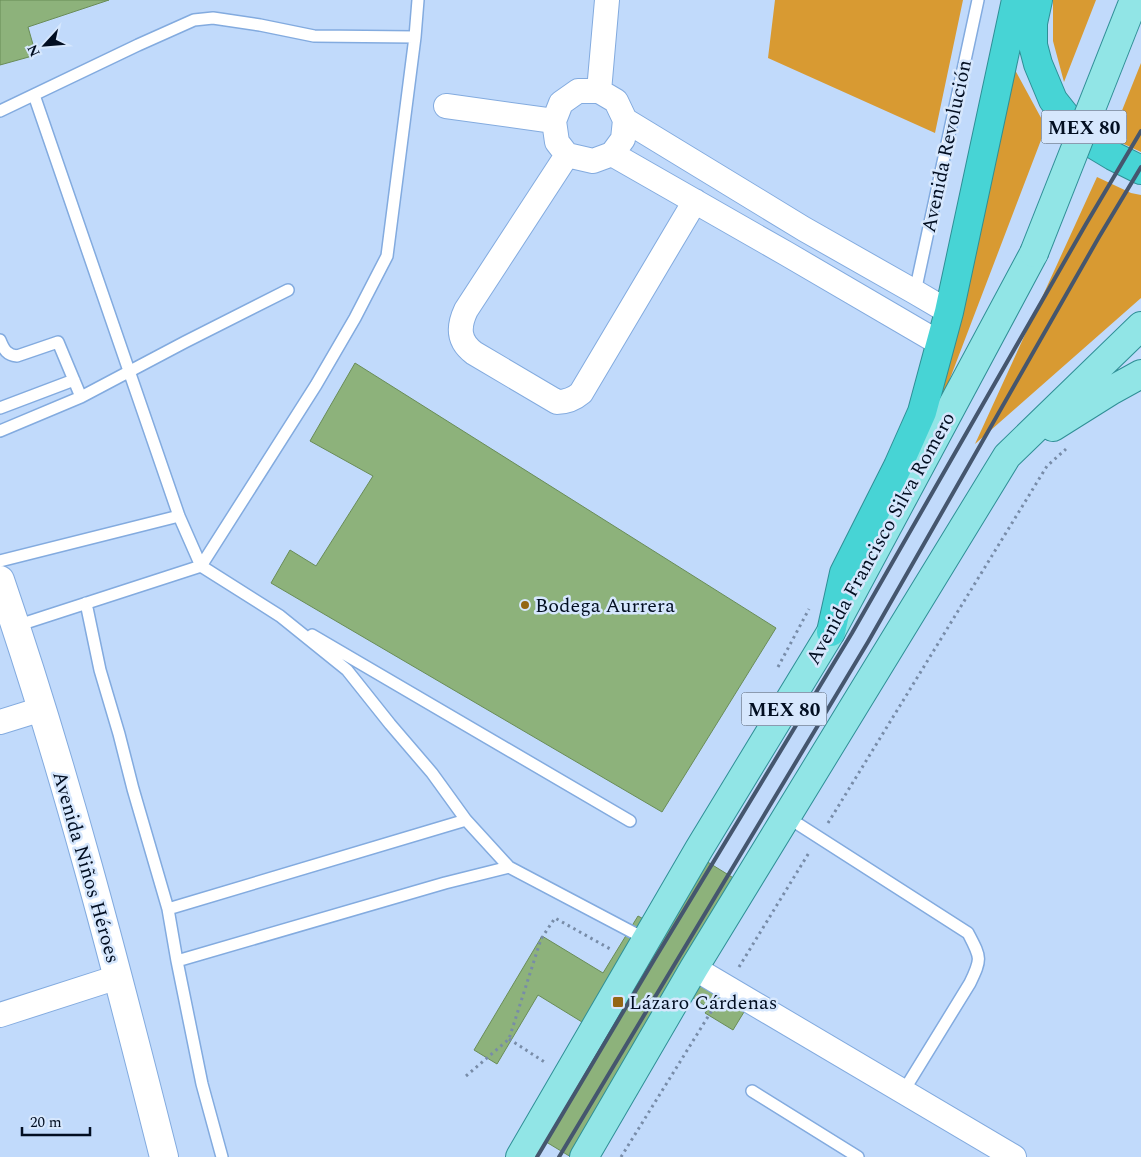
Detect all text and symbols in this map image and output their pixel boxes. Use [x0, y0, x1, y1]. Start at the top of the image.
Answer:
north arrow [20, 20, 70, 70]
text: N [22, 41, 46, 60]
street label: Avenida Revolución [914, 57, 980, 235]
road number: MEX 80 [1042, 110, 1126, 144]
street label: Avenida Francisco Silva Romero [799, 407, 963, 670]
place label: Bodega Aurrera [535, 591, 675, 621]
marker: Bodega Aurrera [519, 599, 531, 611]
road number: MEX 80 [742, 692, 826, 726]
street label: Avenida Niños Héroes [44, 768, 128, 967]
place label: Lázaro Cárdenas [629, 988, 777, 1018]
marker: Lázaro Cárdenas [611, 995, 625, 1009]
scale bar [22, 1104, 90, 1136]
text: 20 m [30, 1111, 62, 1134]

